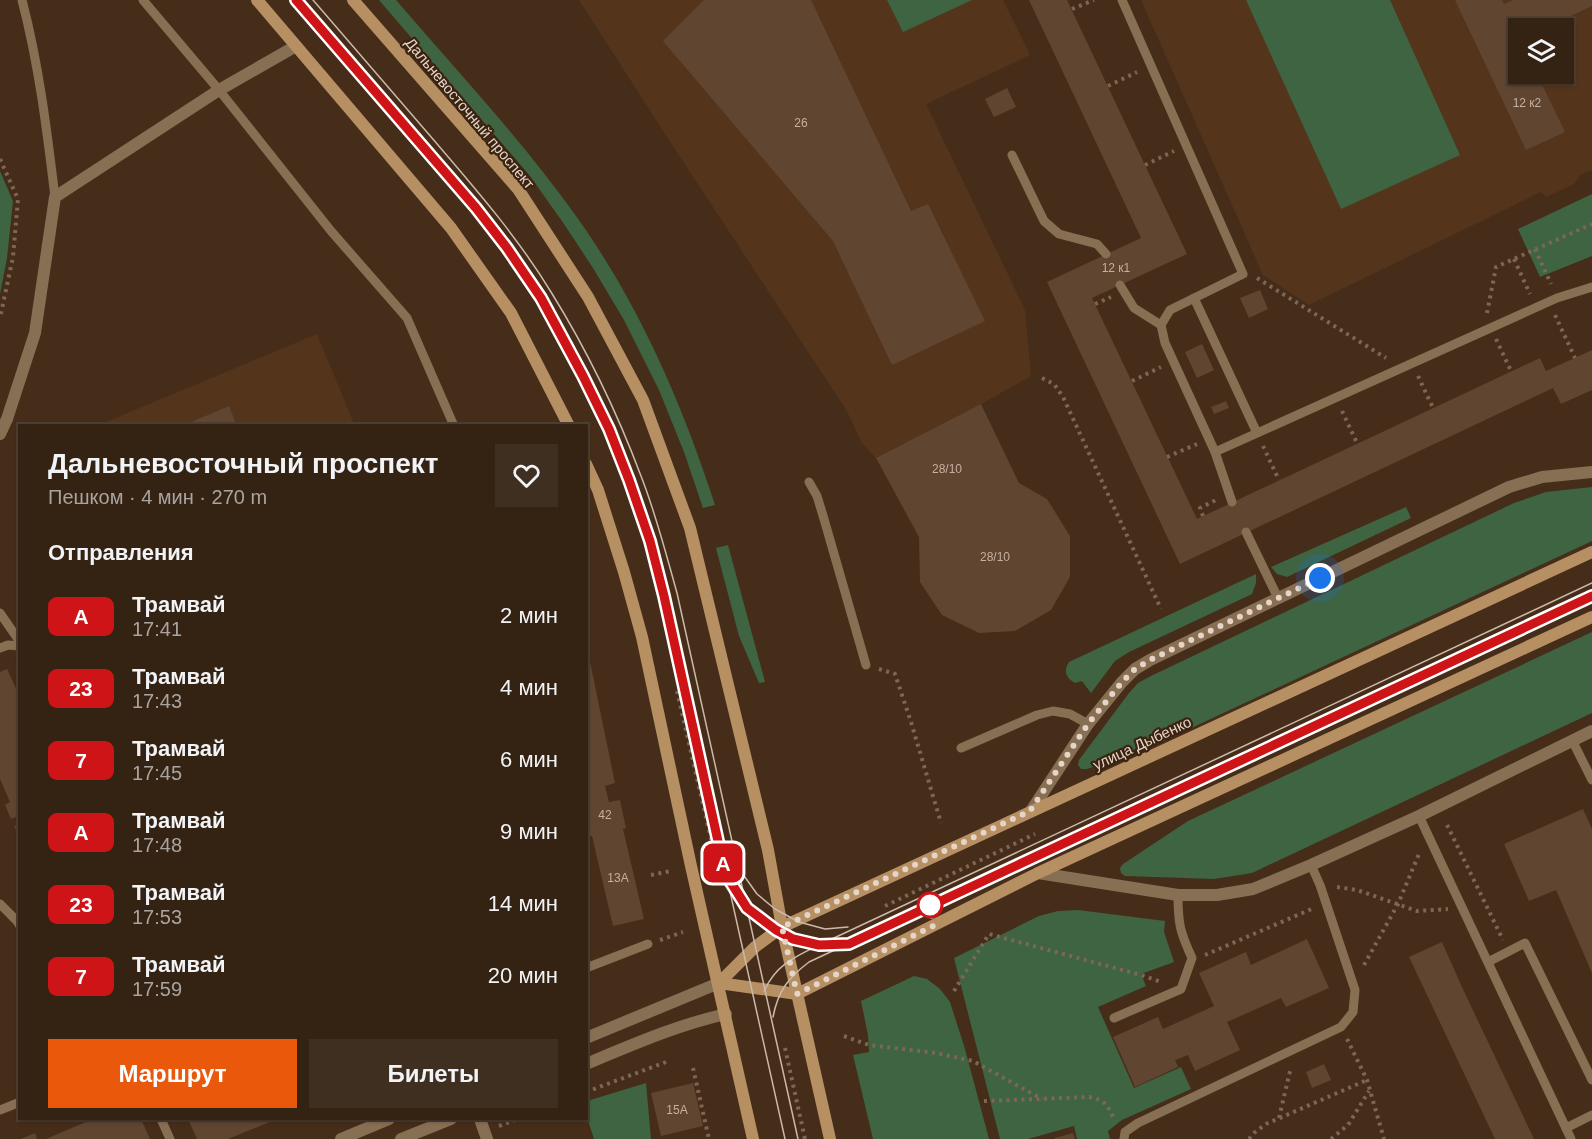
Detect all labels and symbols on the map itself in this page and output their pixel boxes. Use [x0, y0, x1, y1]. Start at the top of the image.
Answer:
street label: Дальневосточный проспект [402, 34, 538, 192]
house number: 12 к2 [1513, 96, 1542, 110]
house number: 26 [794, 116, 808, 130]
house number: 12 к1 [1102, 261, 1131, 275]
house number: 28/10 [932, 462, 962, 476]
house number: 28/10 [980, 550, 1010, 564]
your location [1305, 563, 1335, 593]
street label: улица Дыбенко [1090, 713, 1194, 773]
house number: 42 [598, 808, 612, 822]
line badge: А [704, 844, 742, 882]
house number: 13А [607, 871, 629, 885]
unlabelled marker [917, 892, 943, 918]
house number: 15А [666, 1103, 688, 1117]

